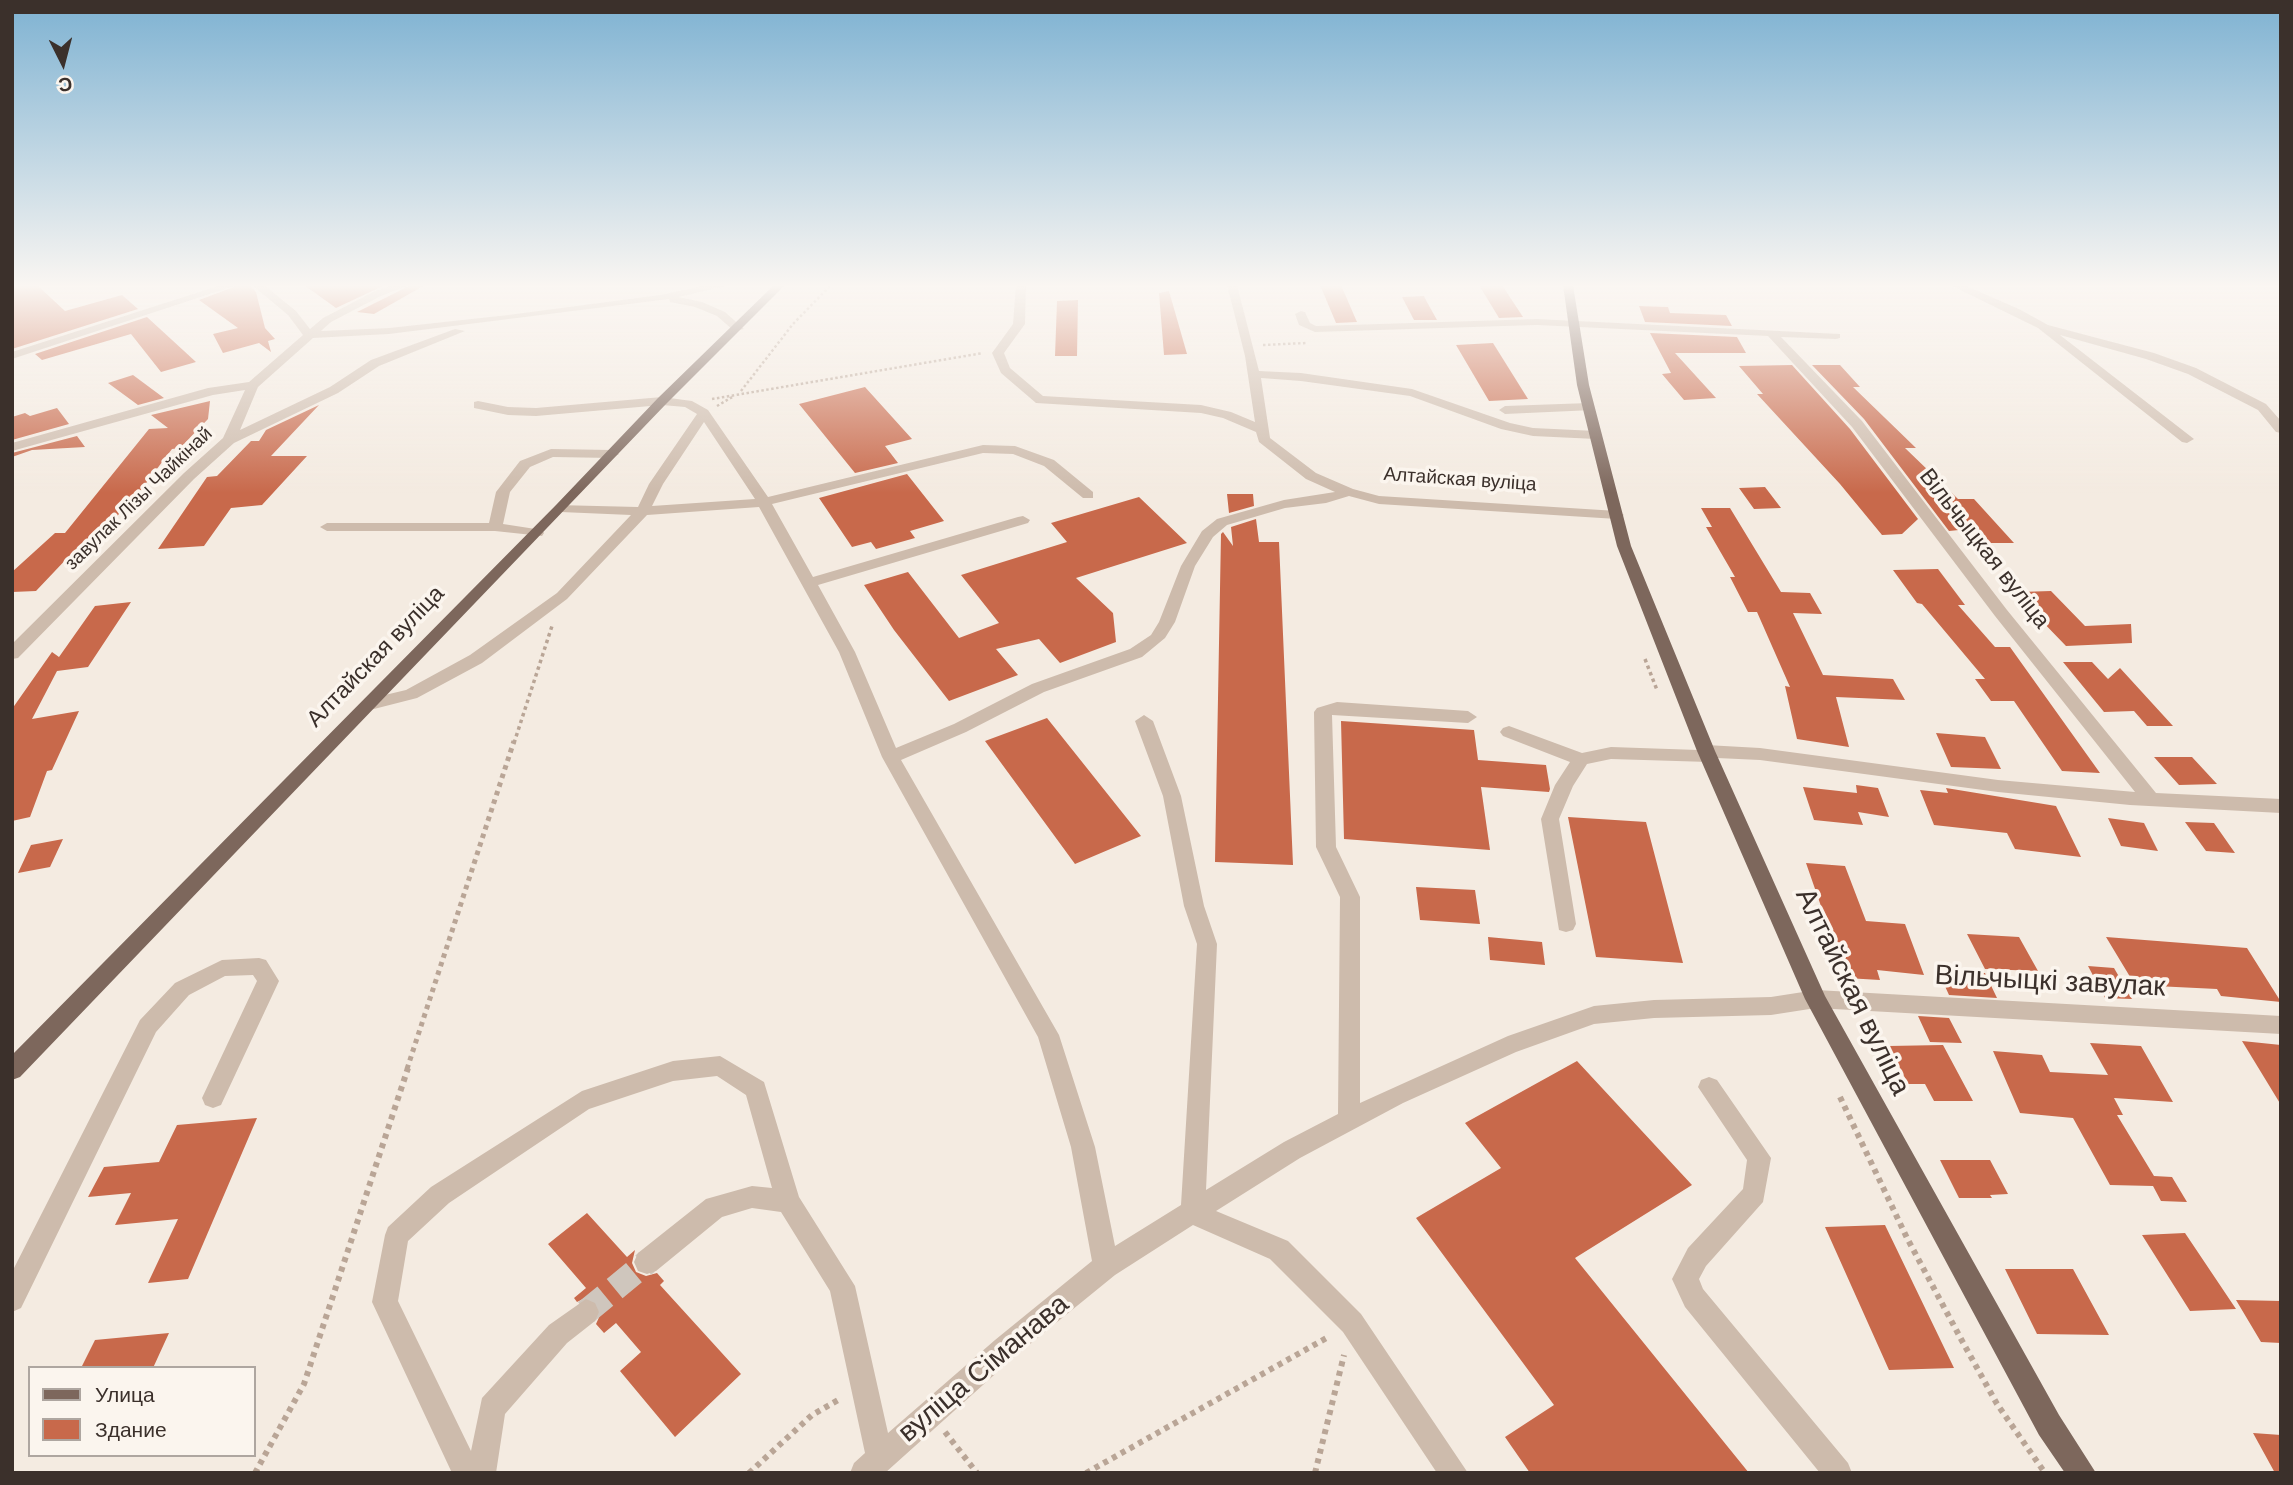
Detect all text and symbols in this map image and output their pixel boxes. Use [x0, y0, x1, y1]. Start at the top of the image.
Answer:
north arrow [28, 28, 98, 98]
text: С [57, 73, 73, 96]
street label: завулак Лізы Чайкінай [61, 423, 217, 575]
street label: Алтайская вуліца [1383, 463, 1537, 497]
street label: Вільчыцкая вуліца [1913, 464, 2055, 634]
street label: Алтайская вуліца [302, 581, 450, 733]
street label: Алтайская вуліца [1787, 883, 1917, 1101]
street label: Вільчыцкі завулак [1934, 959, 2166, 1005]
street label: вуліца Сіманава [892, 1288, 1076, 1450]
legend [28, 1366, 256, 1457]
text: Улица [95, 1383, 155, 1406]
text: Здание [95, 1418, 167, 1441]

